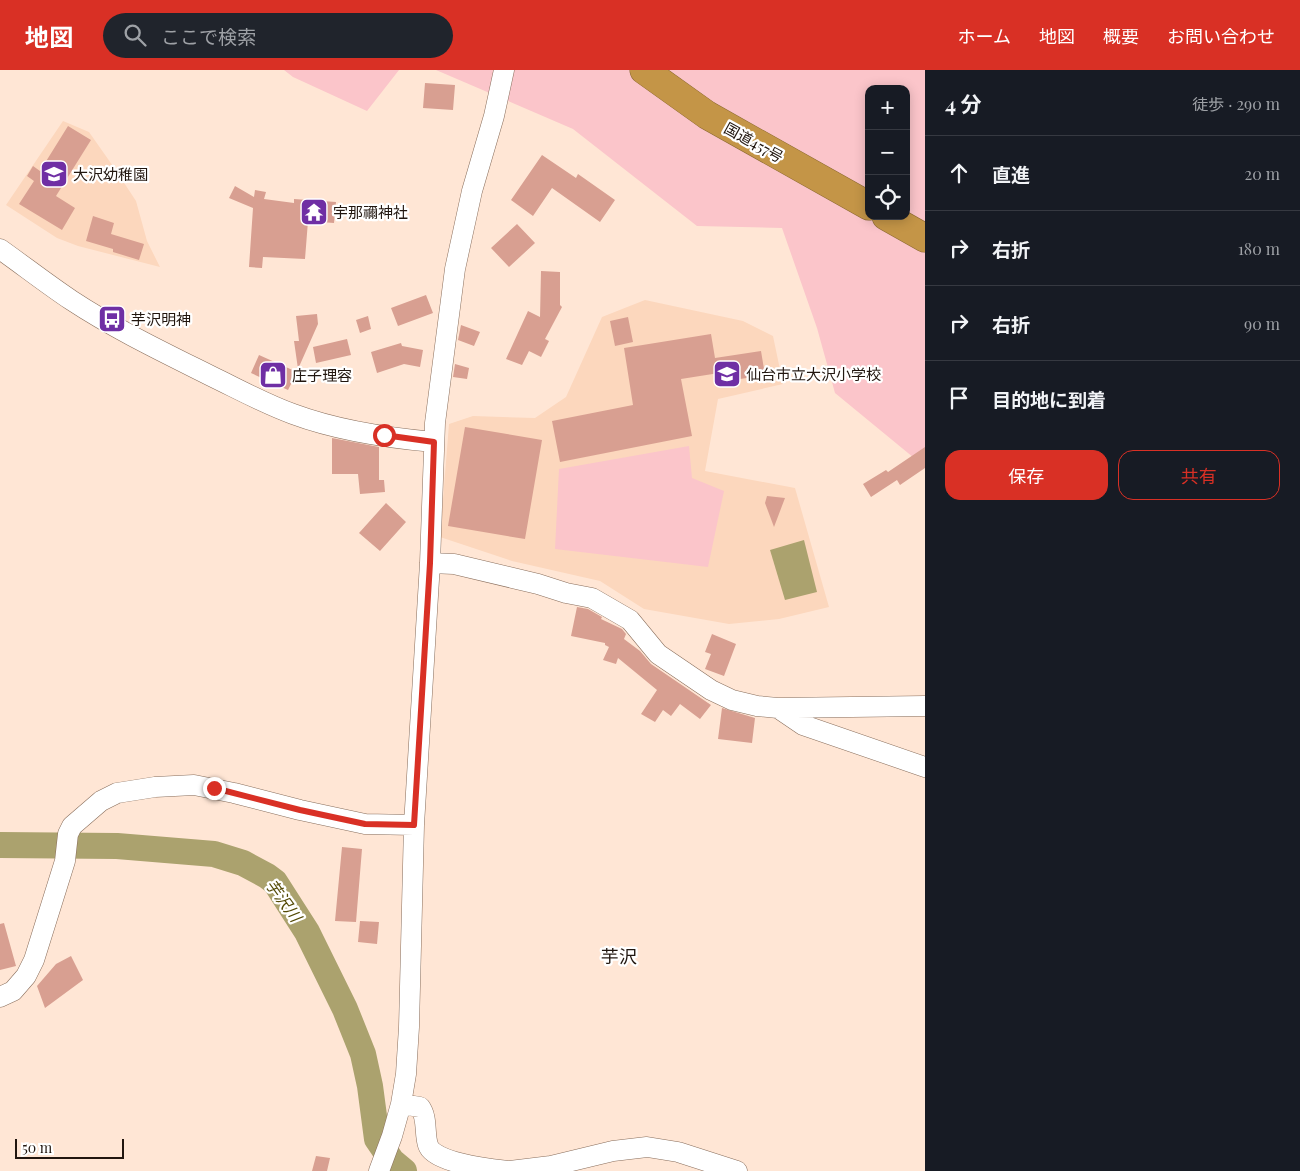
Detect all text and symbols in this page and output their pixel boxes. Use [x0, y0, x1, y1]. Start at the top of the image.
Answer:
search box [103, 13, 453, 58]
text: 地図 [25, 20, 73, 52]
icon: search [121, 21, 149, 49]
text: ここで検索 [161, 23, 256, 49]
text: ホーム [958, 24, 1011, 48]
text: 地図 [1039, 24, 1075, 48]
text: 概要 [1103, 24, 1139, 48]
text: お問い合わせ [1167, 24, 1275, 48]
map controls [865, 85, 910, 220]
button: + [865, 85, 910, 130]
text: 4 分 [945, 89, 982, 117]
text: 徒歩 · 290 m [1192, 93, 1280, 114]
street label: 国道457号 [721, 118, 787, 166]
button: − [865, 130, 910, 175]
school or university icon: 大沢幼稚園 [39, 159, 69, 189]
icon: ahead [945, 159, 973, 187]
text: 直進 [992, 161, 1030, 187]
text: 20 m [1245, 163, 1280, 184]
place label: 大沢幼稚園 [73, 164, 148, 184]
button: locate [865, 175, 910, 220]
temple icon: 宇那禰神社 [299, 197, 329, 227]
place label: 宇那禰神社 [333, 202, 408, 222]
icon: right [945, 234, 973, 262]
text: 右折 [992, 236, 1030, 262]
text: 180 m [1238, 238, 1280, 259]
bus stop icon: 芋沢明神 [97, 304, 127, 334]
place label: 芋沢明神 [131, 309, 191, 329]
icon: right [945, 309, 973, 337]
text: 右折 [992, 311, 1030, 337]
text: 90 m [1244, 313, 1280, 334]
school or university icon: 仙台市立大沢小学校 [712, 359, 742, 389]
shop icon: 庄子理容 [258, 360, 288, 390]
place label: 仙台市立大沢小学校 [746, 364, 881, 384]
place label: 庄子理容 [292, 365, 352, 385]
icon: arrive [945, 384, 973, 412]
text: 目的地に到着 [992, 386, 1106, 412]
route start [373, 424, 396, 447]
button: 保存 [945, 450, 1108, 500]
button: 共有 [1118, 450, 1280, 500]
route end [203, 777, 226, 800]
water label: 芋沢川 [261, 874, 308, 927]
district label: 芋沢 [601, 944, 637, 968]
scale bar [15, 1136, 124, 1159]
text: 50 m [22, 1138, 52, 1157]

